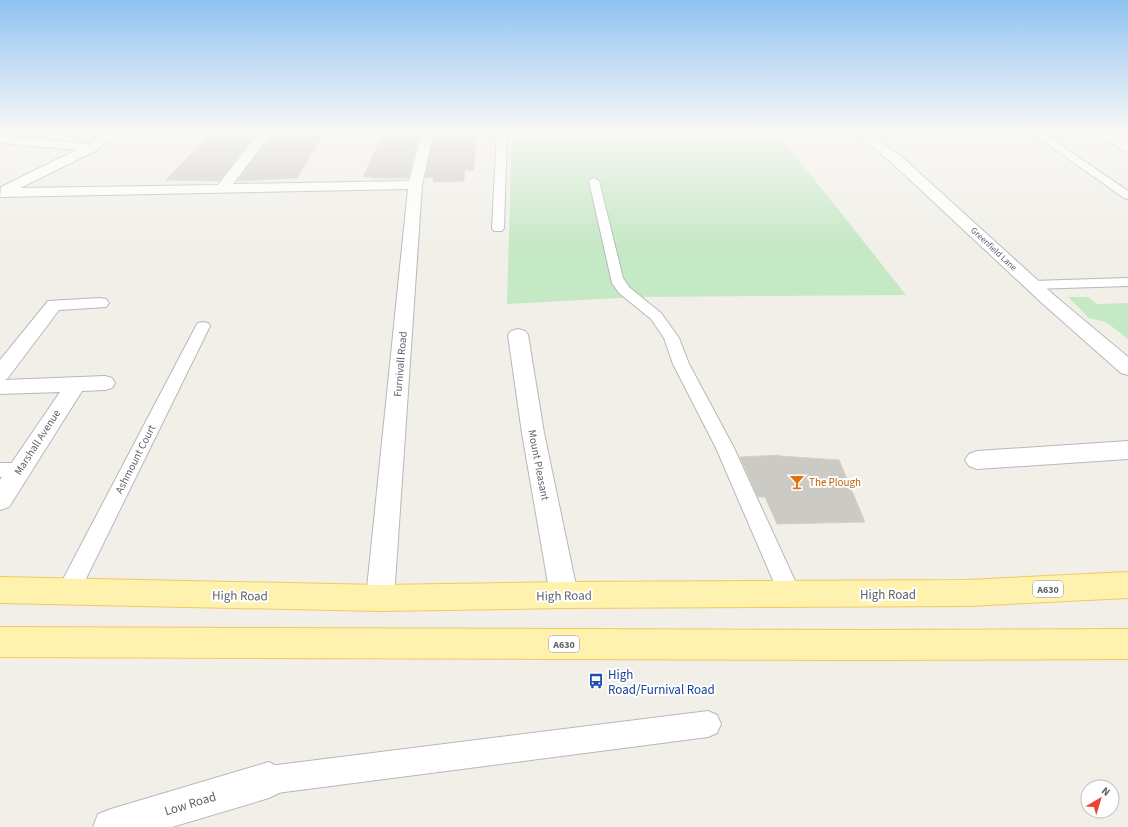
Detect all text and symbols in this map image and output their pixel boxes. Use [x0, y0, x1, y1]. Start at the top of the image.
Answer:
street label: Greenfield Lane [968, 224, 1020, 275]
street label: Furnivall Road [390, 331, 411, 397]
street label: Marshall Avenue [11, 406, 64, 478]
street label: Ashmount Court [112, 422, 159, 496]
street label: Mount Pleasant [524, 428, 553, 502]
bar icon: The Plough [788, 473, 806, 491]
place label: The Plough [809, 475, 861, 490]
road number: A630 [1033, 581, 1063, 597]
street label: High Road [860, 586, 916, 604]
street label: High Road [212, 587, 268, 605]
street label: High Road [536, 587, 592, 605]
road number: A630 [549, 636, 579, 652]
place label: High Road/Furnival Road [608, 666, 715, 699]
bus stop icon: High Road/Furnival Road [587, 672, 605, 690]
north arrow [1080, 779, 1120, 819]
text: N [1098, 783, 1113, 800]
street label: Low Road [162, 788, 218, 820]

